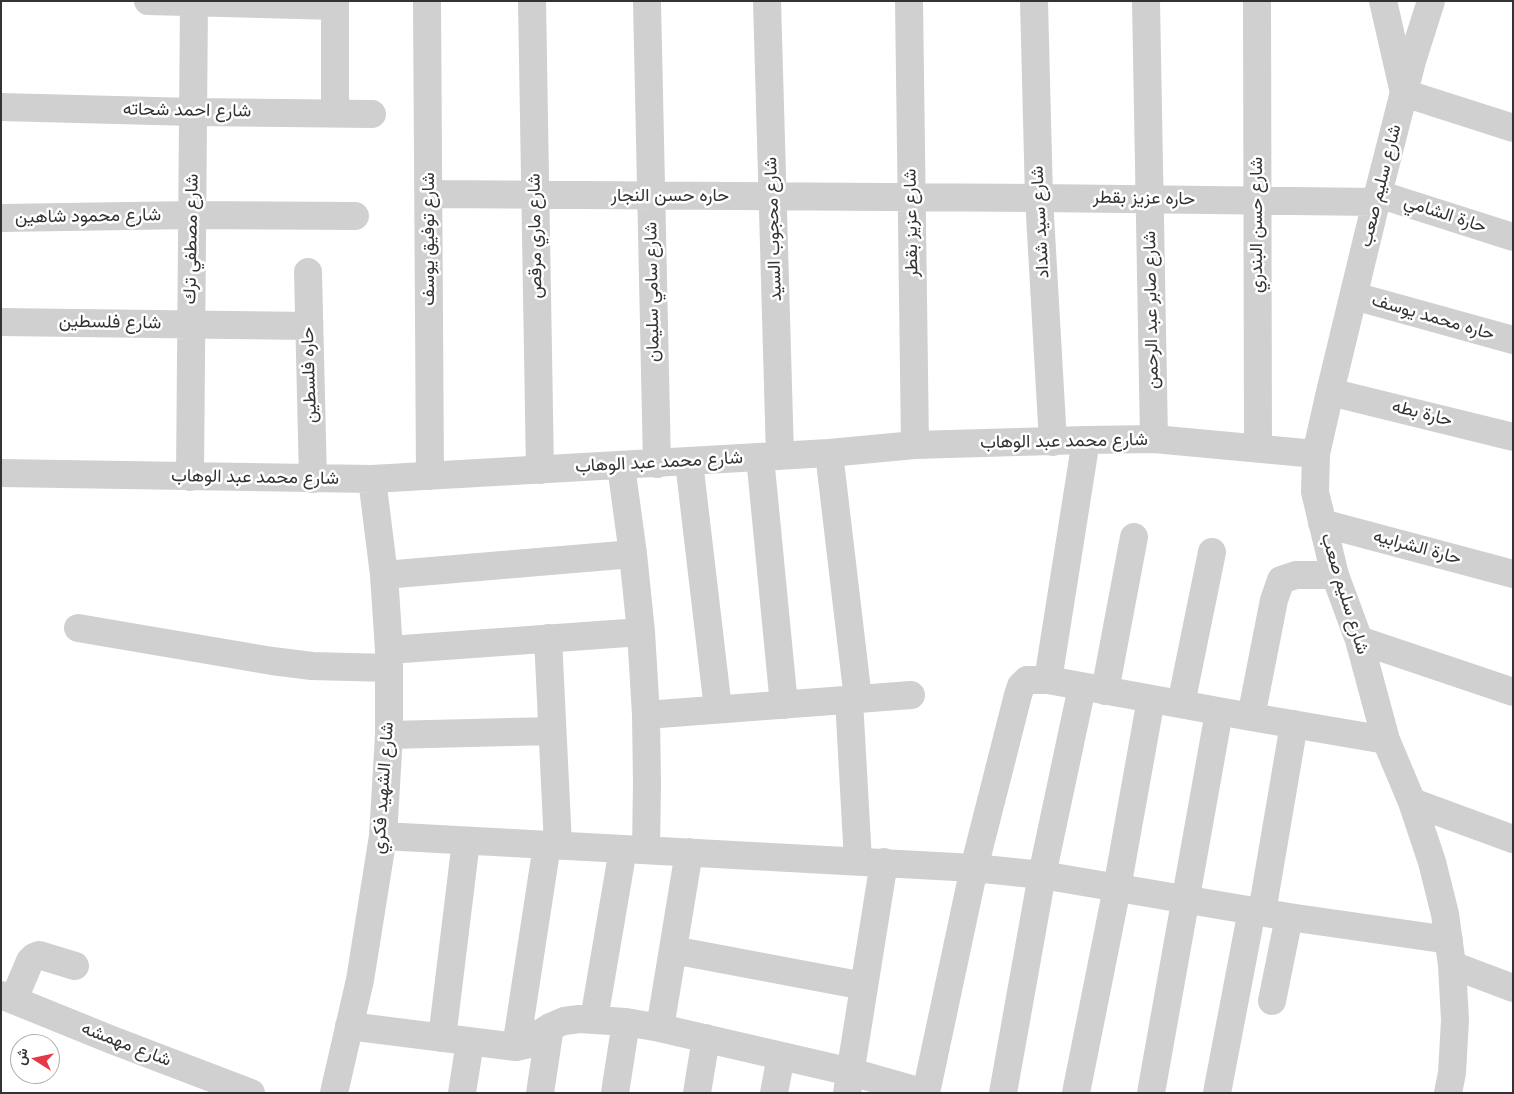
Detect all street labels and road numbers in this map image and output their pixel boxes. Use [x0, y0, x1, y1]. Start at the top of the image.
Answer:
street label: شارع احمد شحاته [123, 99, 251, 123]
street label: شارع سليم صعب [1355, 122, 1407, 250]
street label: شارع محجوب السيد [761, 156, 787, 302]
street label: شارع حسن البندري [1246, 157, 1268, 293]
street label: شارع سيد شداد [1027, 165, 1055, 279]
street label: شارع عزيز بقطر [900, 168, 924, 278]
street label: شارع توفيق يوسف [418, 172, 440, 306]
street label: شارع مصطفي ترك [180, 173, 204, 305]
street label: شارع ماري مرقص [524, 173, 548, 299]
street label: حاره حسن النجار [611, 185, 729, 207]
street label: حاره عزيز بقطر [1093, 187, 1195, 211]
street label: حارة الشامي [1401, 192, 1489, 238]
street label: شارع محمود شاهين [15, 205, 161, 229]
street label: شارع سامي سليمان [641, 222, 665, 362]
street label: شارع صابر عبد الرحمن [1140, 231, 1164, 389]
street label: حاره محمد يوسف [1369, 290, 1497, 346]
street label: شارع فلسطين [59, 311, 161, 335]
street label: حاره فلسطين [298, 327, 322, 423]
street label: حارة بطه [1390, 396, 1454, 432]
street label: شارع محمد عبد الوهاب [980, 430, 1148, 454]
street label: شارع محمد عبد الوهاب [575, 448, 743, 478]
street label: شارع محمد عبد الوهاب [171, 466, 339, 490]
street label: حارة الشرابيه [1371, 526, 1463, 570]
street label: شارع سليم صعب [1315, 531, 1373, 657]
street label: شارع الشهيد فكري [369, 721, 399, 855]
street label: شارع مهمشه [78, 1018, 174, 1072]

